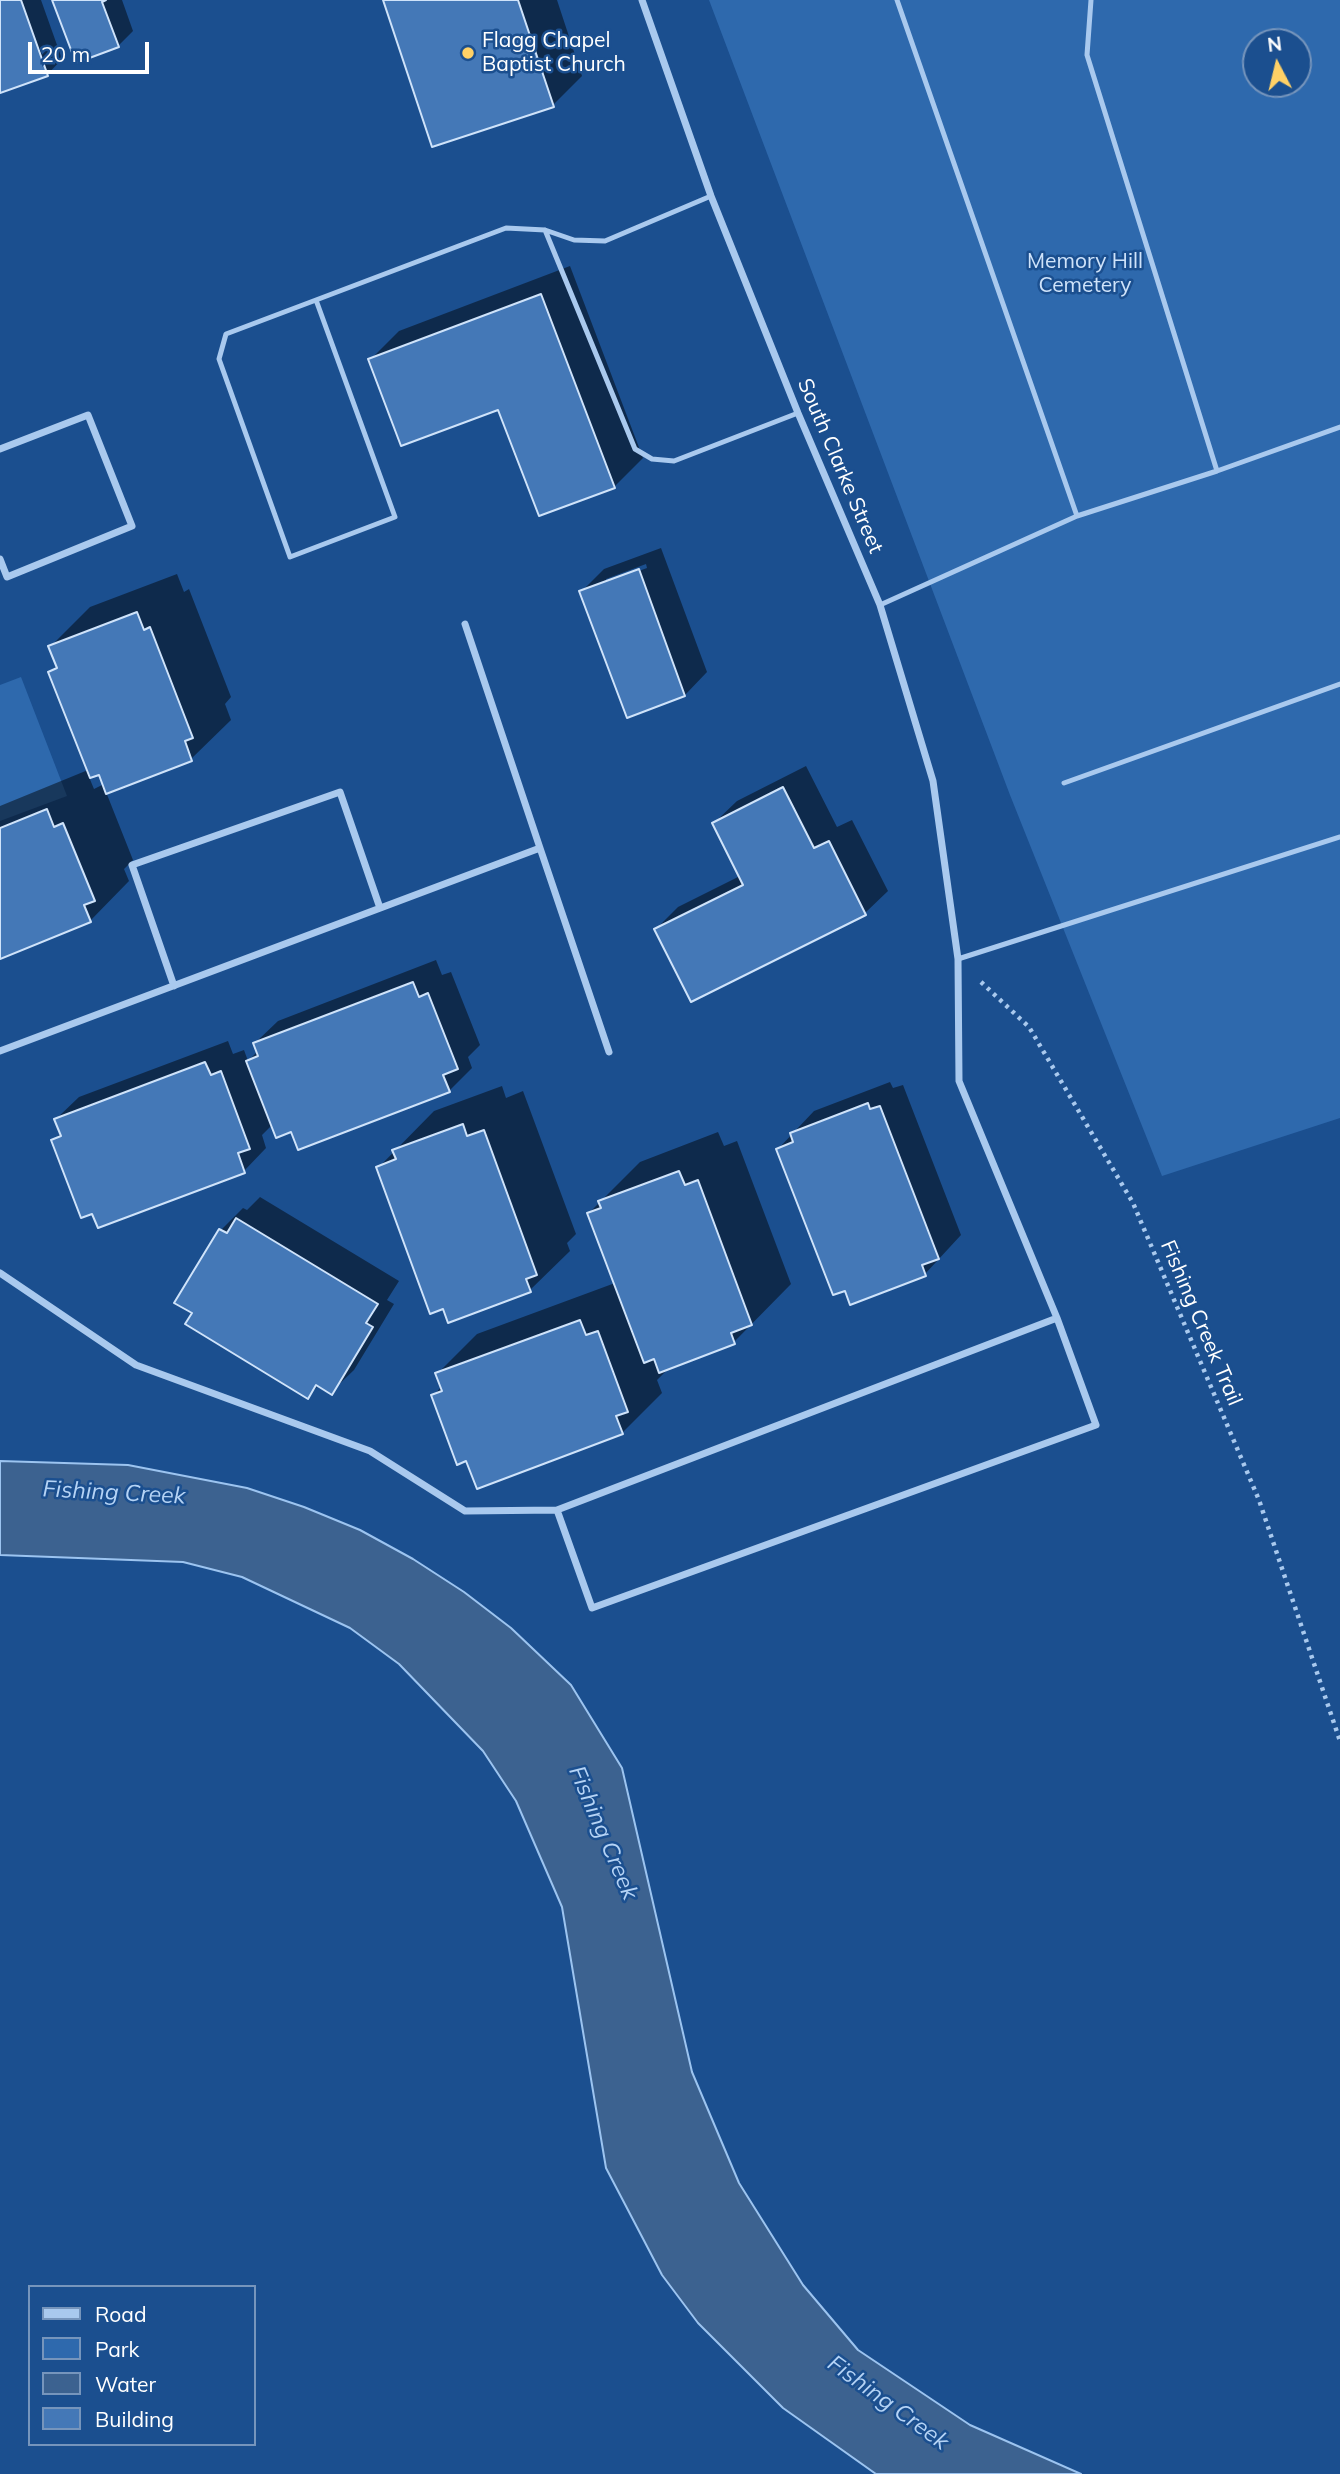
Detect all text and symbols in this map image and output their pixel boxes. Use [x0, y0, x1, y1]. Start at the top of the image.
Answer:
scale bar [32, 28, 152, 72]
place label: Flagg Chapel Baptist Church [482, 28, 626, 78]
north arrow [1242, 28, 1312, 98]
text: N [1266, 31, 1283, 57]
text: 20 m [41, 41, 90, 67]
marker: Flagg Chapel Baptist Church [460, 45, 476, 61]
park label: Memory Hill Cemetery [1027, 249, 1143, 299]
street label: South Clarke Street [792, 375, 888, 557]
street label: Fishing Creek Trail [1155, 1237, 1247, 1409]
water label: Fishing Creek [42, 1475, 186, 1511]
water label: Fishing Creek [562, 1762, 644, 1904]
legend [28, 2285, 256, 2446]
text: Road [95, 2301, 146, 2327]
text: Park [95, 2336, 139, 2362]
water label: Fishing Creek [822, 2350, 954, 2456]
text: Water [95, 2371, 156, 2397]
text: Building [95, 2406, 174, 2432]

